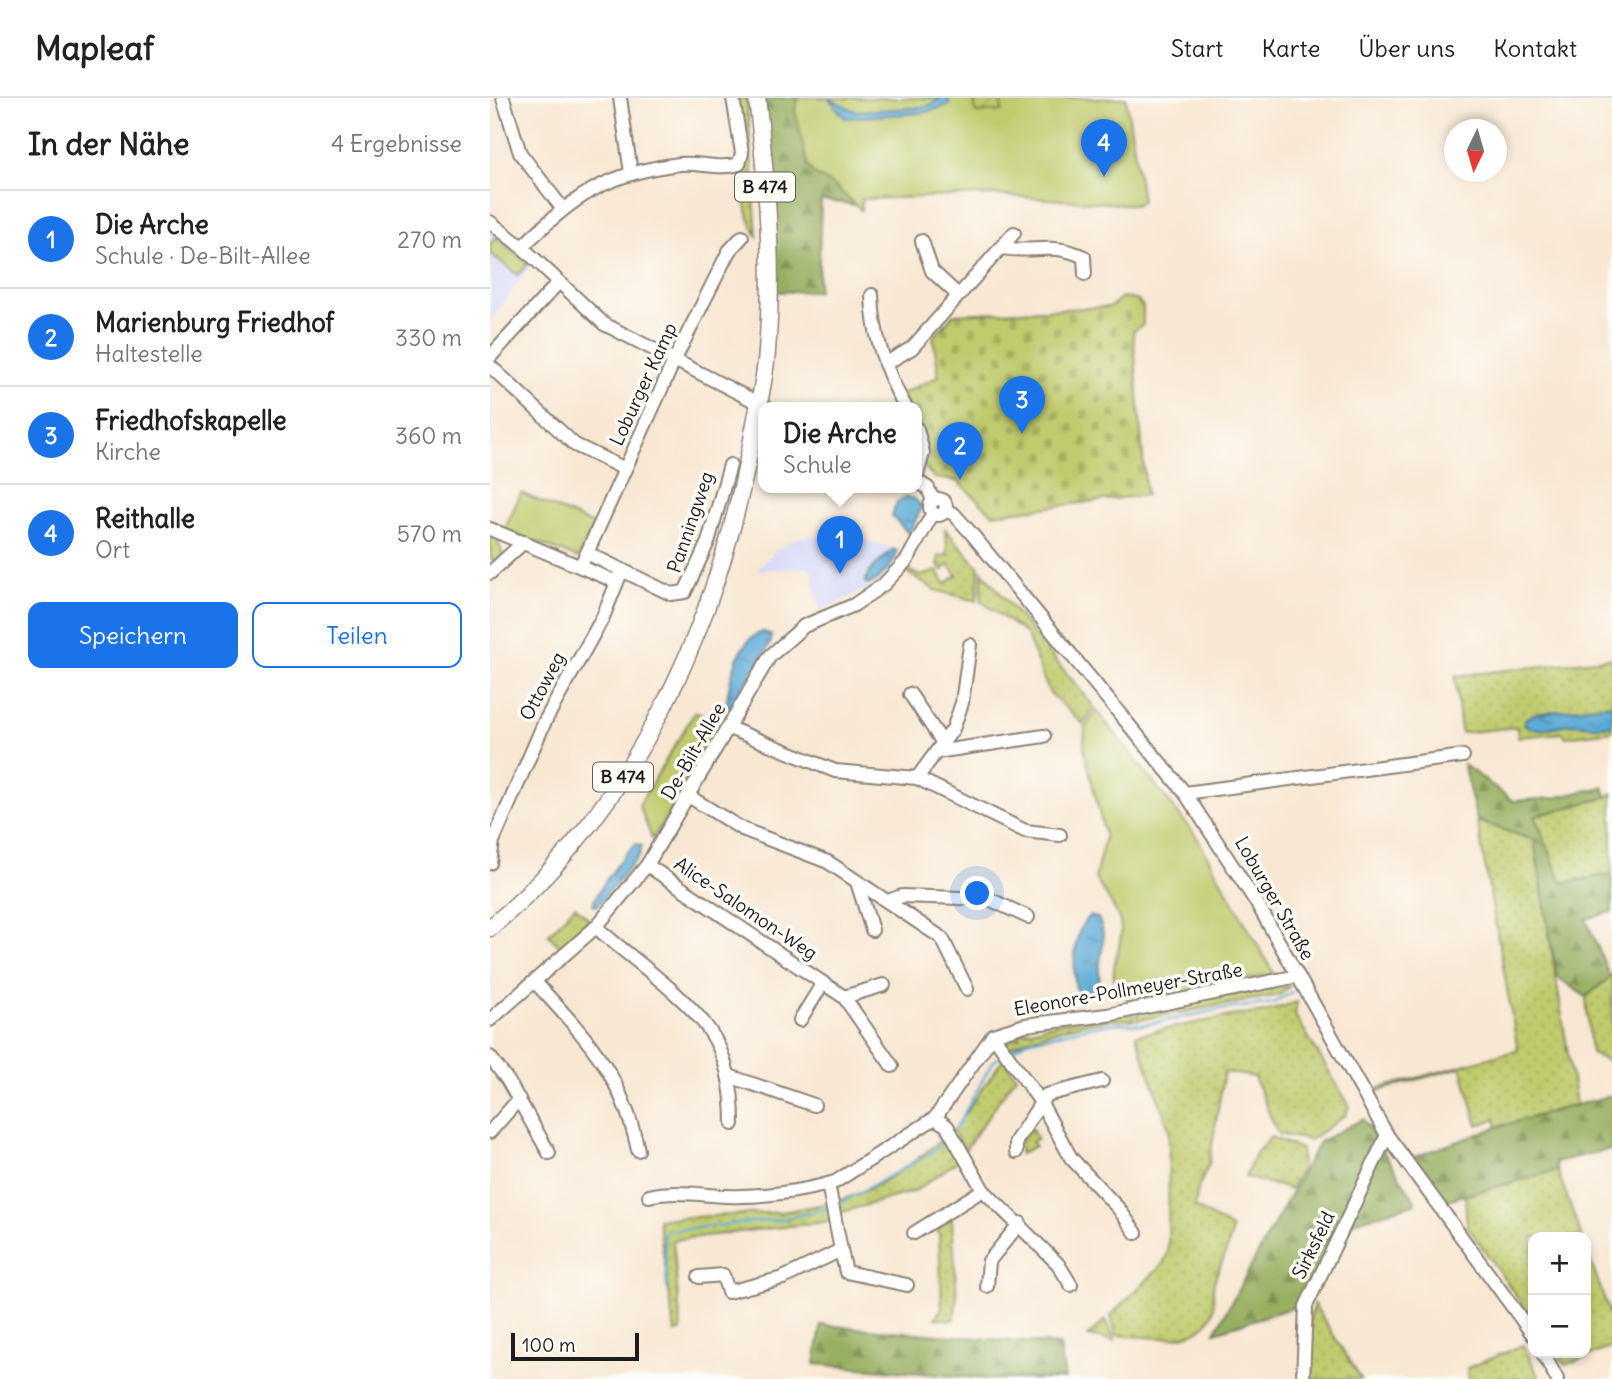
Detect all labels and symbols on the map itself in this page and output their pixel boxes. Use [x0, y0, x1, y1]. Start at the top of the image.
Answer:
pin: 4 [1081, 119, 1127, 177]
north arrow [1444, 119, 1507, 182]
road number: B 474 [735, 172, 795, 202]
street label: Loburger Kamp [604, 319, 682, 449]
pin: 3 [999, 376, 1045, 434]
pin: 2 [937, 422, 983, 480]
street label: Panningweg [661, 468, 719, 576]
pin: 1 [817, 516, 863, 574]
street label: Ottoweg [514, 648, 570, 724]
street label: De-Bilt-Allee [656, 698, 730, 804]
road number: B 474 [593, 762, 653, 792]
street label: Loburger Straße [1230, 832, 1320, 964]
street label: Alice-Salomon-Weg [670, 851, 822, 965]
your location [960, 876, 994, 910]
street label: Eleonore-Pollmeyer-Straße [1012, 957, 1244, 1021]
street label: Sirksfeld [1286, 1207, 1340, 1283]
scale bar [511, 1330, 639, 1362]

